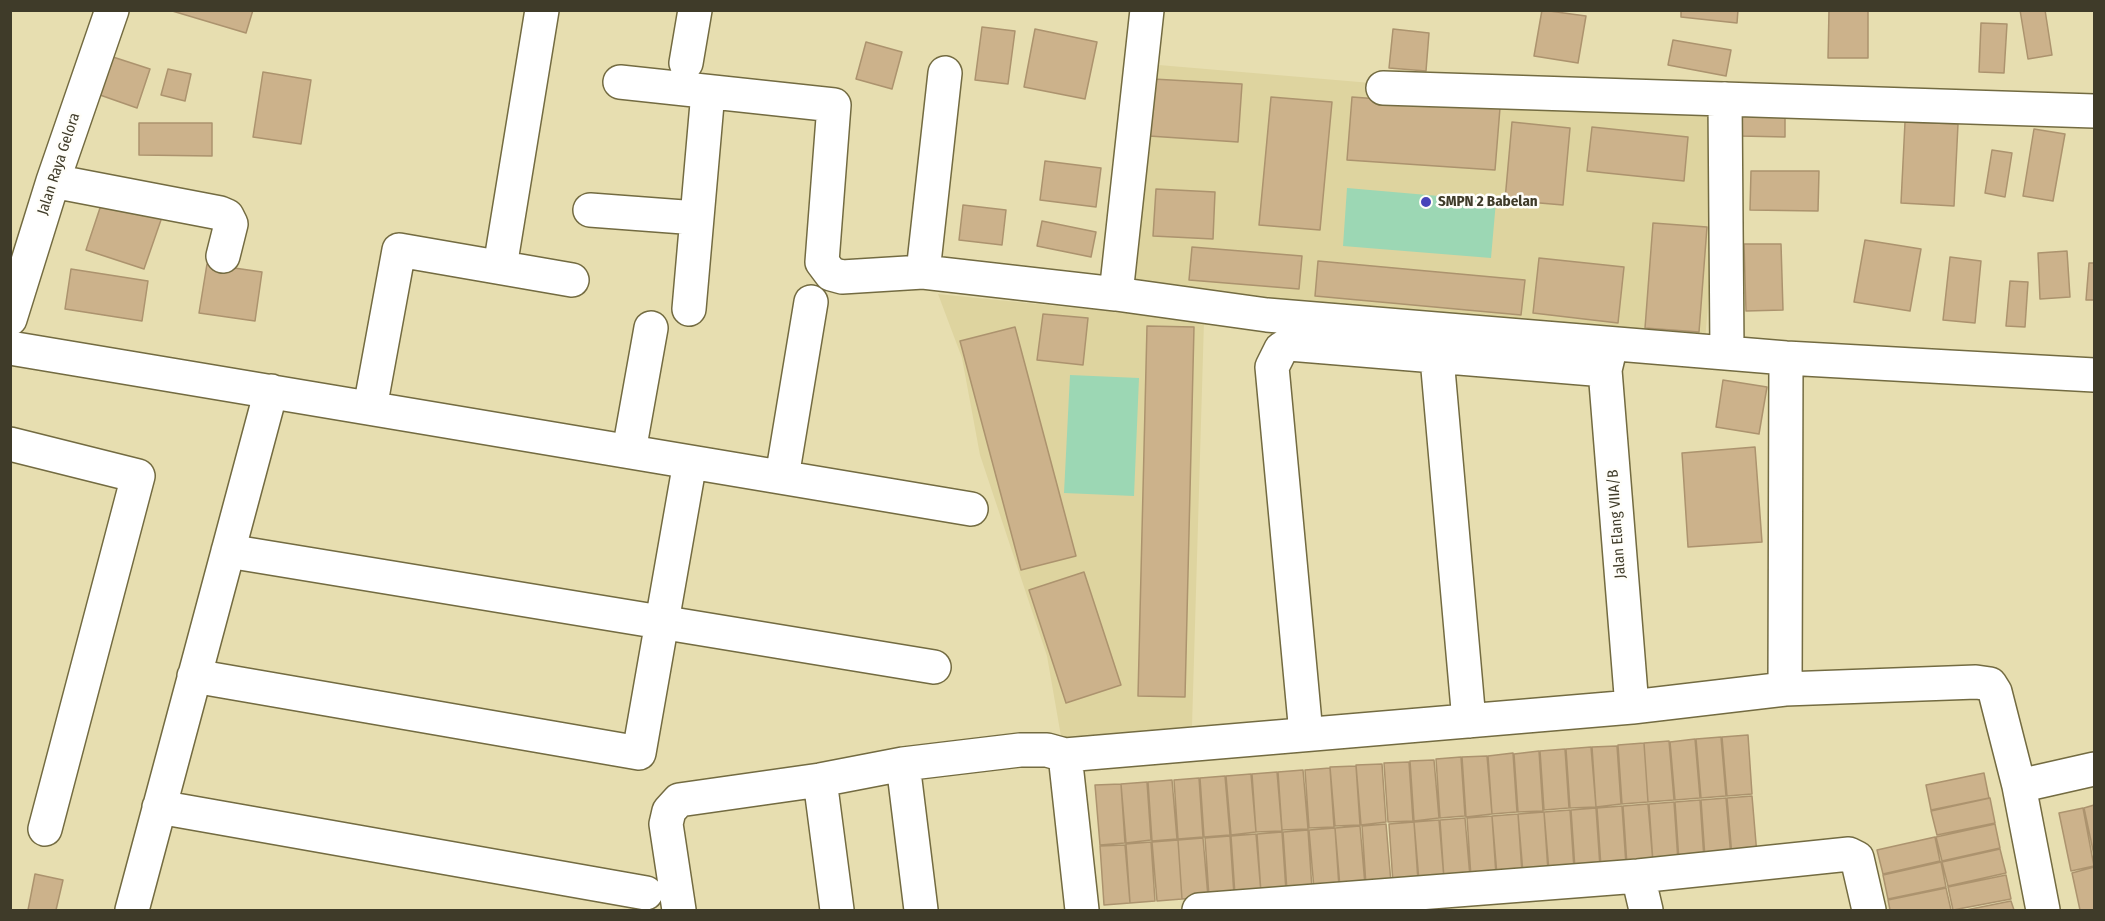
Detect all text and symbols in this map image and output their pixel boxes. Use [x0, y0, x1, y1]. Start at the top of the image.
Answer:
street label: Jalan Raya Gelora [34, 111, 84, 217]
place label: SMPN 2 Babelan [1438, 193, 1538, 211]
marker: SMPN 2 Babelan [1419, 195, 1433, 209]
street label: Jalan Elang VIIA/B [1604, 469, 1630, 579]

